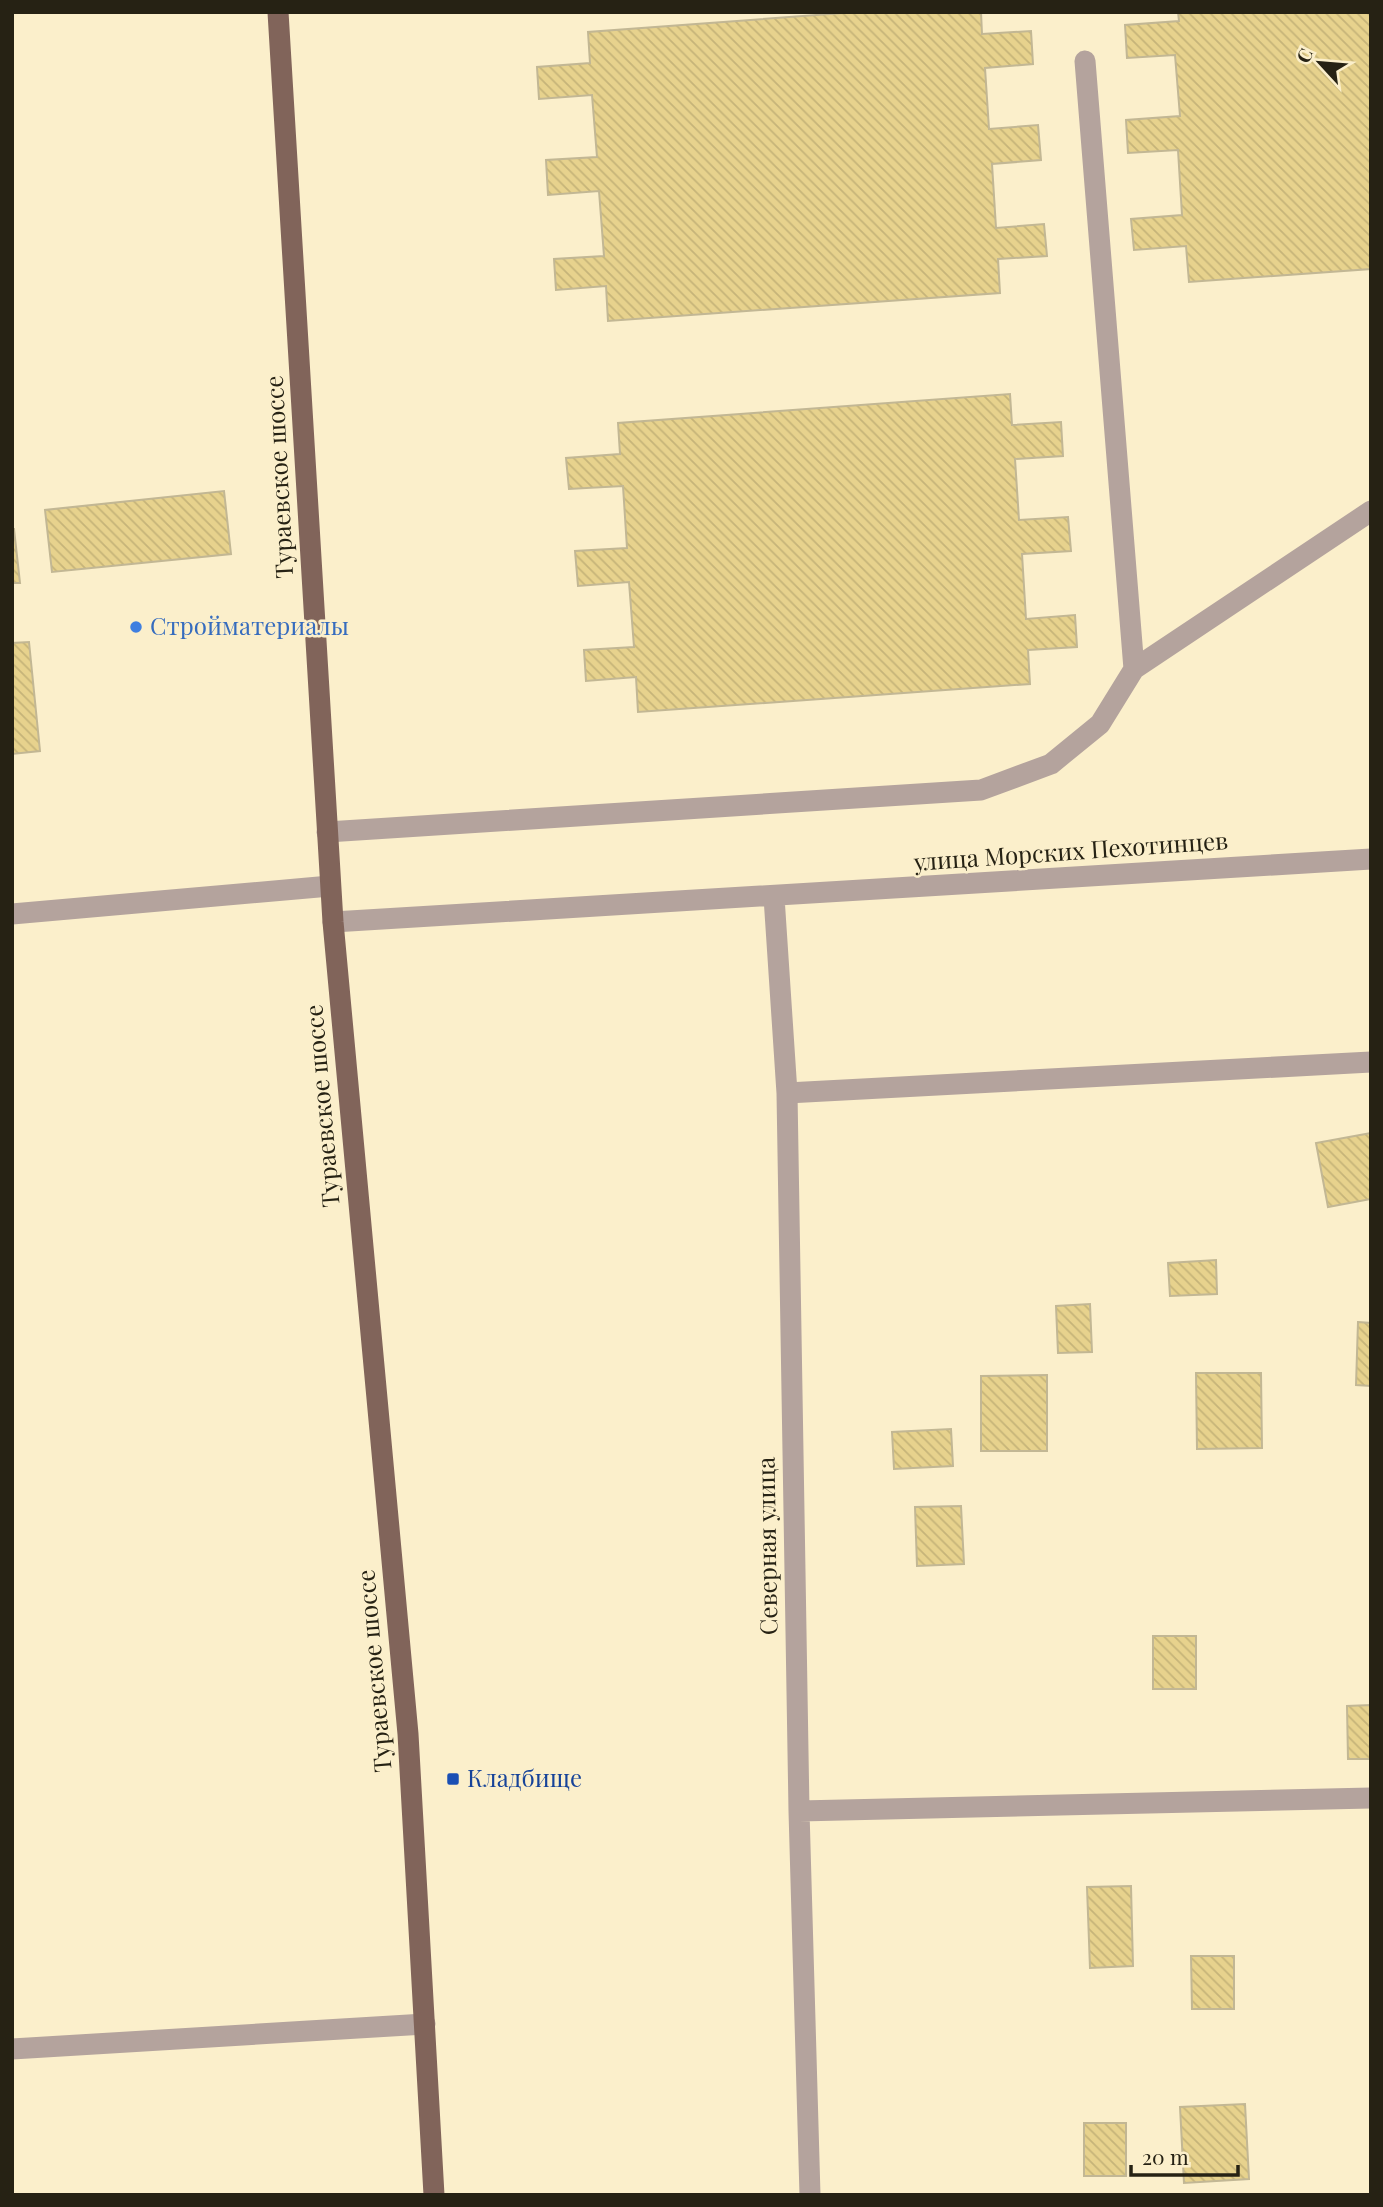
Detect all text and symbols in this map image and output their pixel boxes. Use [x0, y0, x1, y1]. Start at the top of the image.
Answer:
north arrow [1285, 28, 1355, 98]
text: С [1289, 43, 1318, 67]
street label: Тураевское шоссе [257, 375, 299, 579]
place label: Стройматериалы [150, 609, 349, 641]
marker: Стройматериалы [128, 619, 144, 635]
street label: улица Морских Пехотинцев [912, 823, 1229, 877]
street label: Тураевское шоссе [296, 1004, 346, 1209]
street label: Северная улица [748, 1457, 784, 1635]
street label: Тураевское шоссе [348, 1569, 398, 1774]
place label: Кладбище [467, 1761, 582, 1793]
marker: Кладбище [445, 1771, 461, 1787]
scale bar [1131, 2134, 1238, 2178]
text: 20 m [1142, 2142, 1189, 2170]

